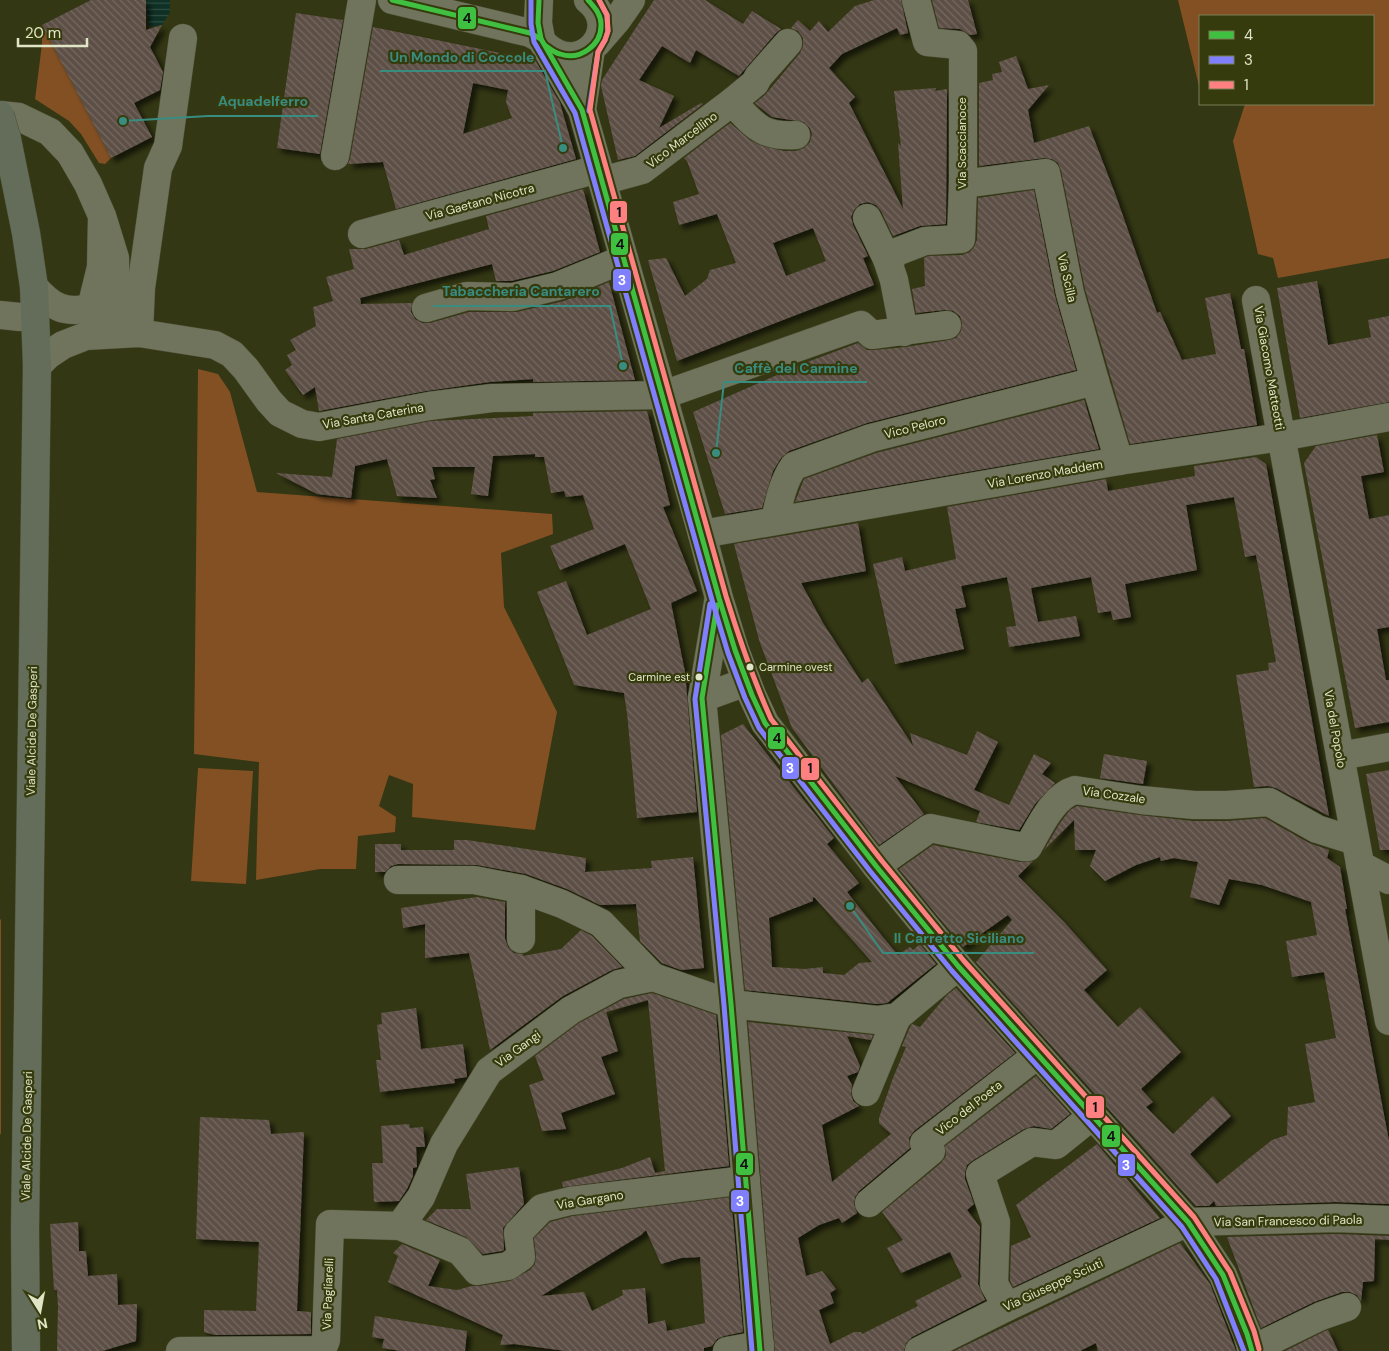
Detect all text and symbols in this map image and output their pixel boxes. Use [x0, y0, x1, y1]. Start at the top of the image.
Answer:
line badge: 4 [457, 6, 477, 30]
text: 4 [462, 9, 472, 27]
scale bar [18, 15, 86, 47]
legend [1199, 15, 1374, 105]
text: 20 m [25, 23, 61, 43]
text: 4 [1244, 25, 1253, 45]
callout: Un Mondo di Coccole [380, 42, 545, 71]
text: Un Mondo di Coccole [390, 48, 534, 66]
text: 3 [1244, 50, 1253, 70]
text: 1 [1244, 75, 1249, 95]
callout: Aquadelferro [208, 87, 318, 116]
text: Aquadelferro [218, 92, 308, 110]
street label: Via Scaccianoce [954, 97, 970, 189]
street label: Vico Marcellino [643, 108, 721, 172]
street label: Via Gaetano Nicotra [424, 180, 536, 224]
line badge: 1 [609, 200, 628, 224]
text: 1 [616, 203, 622, 221]
line badge: 4 [610, 232, 629, 256]
text: 4 [615, 235, 625, 253]
street label: Via Scilla [1054, 252, 1080, 304]
line badge: 3 [612, 268, 632, 292]
text: 3 [618, 271, 626, 289]
callout: Tabaccheria Cantarero [433, 277, 610, 306]
text: Tabaccheria Cantarero [442, 282, 600, 300]
street label: Via Giacomo Matteotti [1250, 305, 1288, 431]
callout: Caffè del Carmine [724, 353, 867, 382]
text: Caffè del Carmine [734, 359, 858, 377]
street label: Via Santa Caterina [321, 399, 425, 433]
street label: Vico Peloro [883, 412, 947, 442]
street label: Via Lorenzo Maddem [986, 456, 1104, 492]
place label: Carmine ovest [759, 660, 832, 674]
marker: Carmine ovest [745, 662, 755, 672]
street label: Viale Alcide De Gasperi [23, 666, 41, 796]
place label: Carmine est [628, 670, 690, 684]
marker: Carmine est [694, 672, 704, 682]
street label: Via del Popolo [1320, 689, 1350, 769]
line badge: 4 [767, 726, 786, 750]
text: 4 [772, 729, 782, 747]
line badge: 3 [781, 756, 800, 780]
line badge: 1 [800, 757, 820, 781]
text: 3 [786, 759, 794, 777]
text: 1 [807, 759, 813, 777]
street label: Via Cozzale [1082, 783, 1147, 807]
callout: Il Carretto Siciliano [883, 924, 1034, 953]
text: Il Carretto Siciliano [894, 929, 1024, 947]
street label: Via Gangi [492, 1027, 544, 1071]
street label: Viale Alcide De Gasperi [18, 1071, 36, 1201]
street label: Vico del Poeta [933, 1077, 1005, 1139]
line badge: 1 [1085, 1095, 1105, 1119]
text: 1 [1092, 1098, 1098, 1116]
line badge: 4 [1101, 1124, 1121, 1148]
text: 4 [1106, 1127, 1116, 1145]
line badge: 4 [735, 1152, 754, 1176]
line badge: 3 [1117, 1153, 1136, 1177]
text: 4 [739, 1155, 749, 1173]
text: 3 [1122, 1156, 1130, 1174]
street label: Via Gargano [555, 1187, 625, 1213]
line badge: 3 [730, 1189, 750, 1213]
text: 3 [736, 1192, 744, 1210]
street label: Via San Francesco di Paola [1214, 1212, 1362, 1230]
street label: Via Giuseppe Sciuti [1000, 1255, 1106, 1315]
street label: Via Pagliarelli [319, 1258, 337, 1330]
north arrow [15, 1286, 65, 1336]
text: N [36, 1314, 49, 1334]

